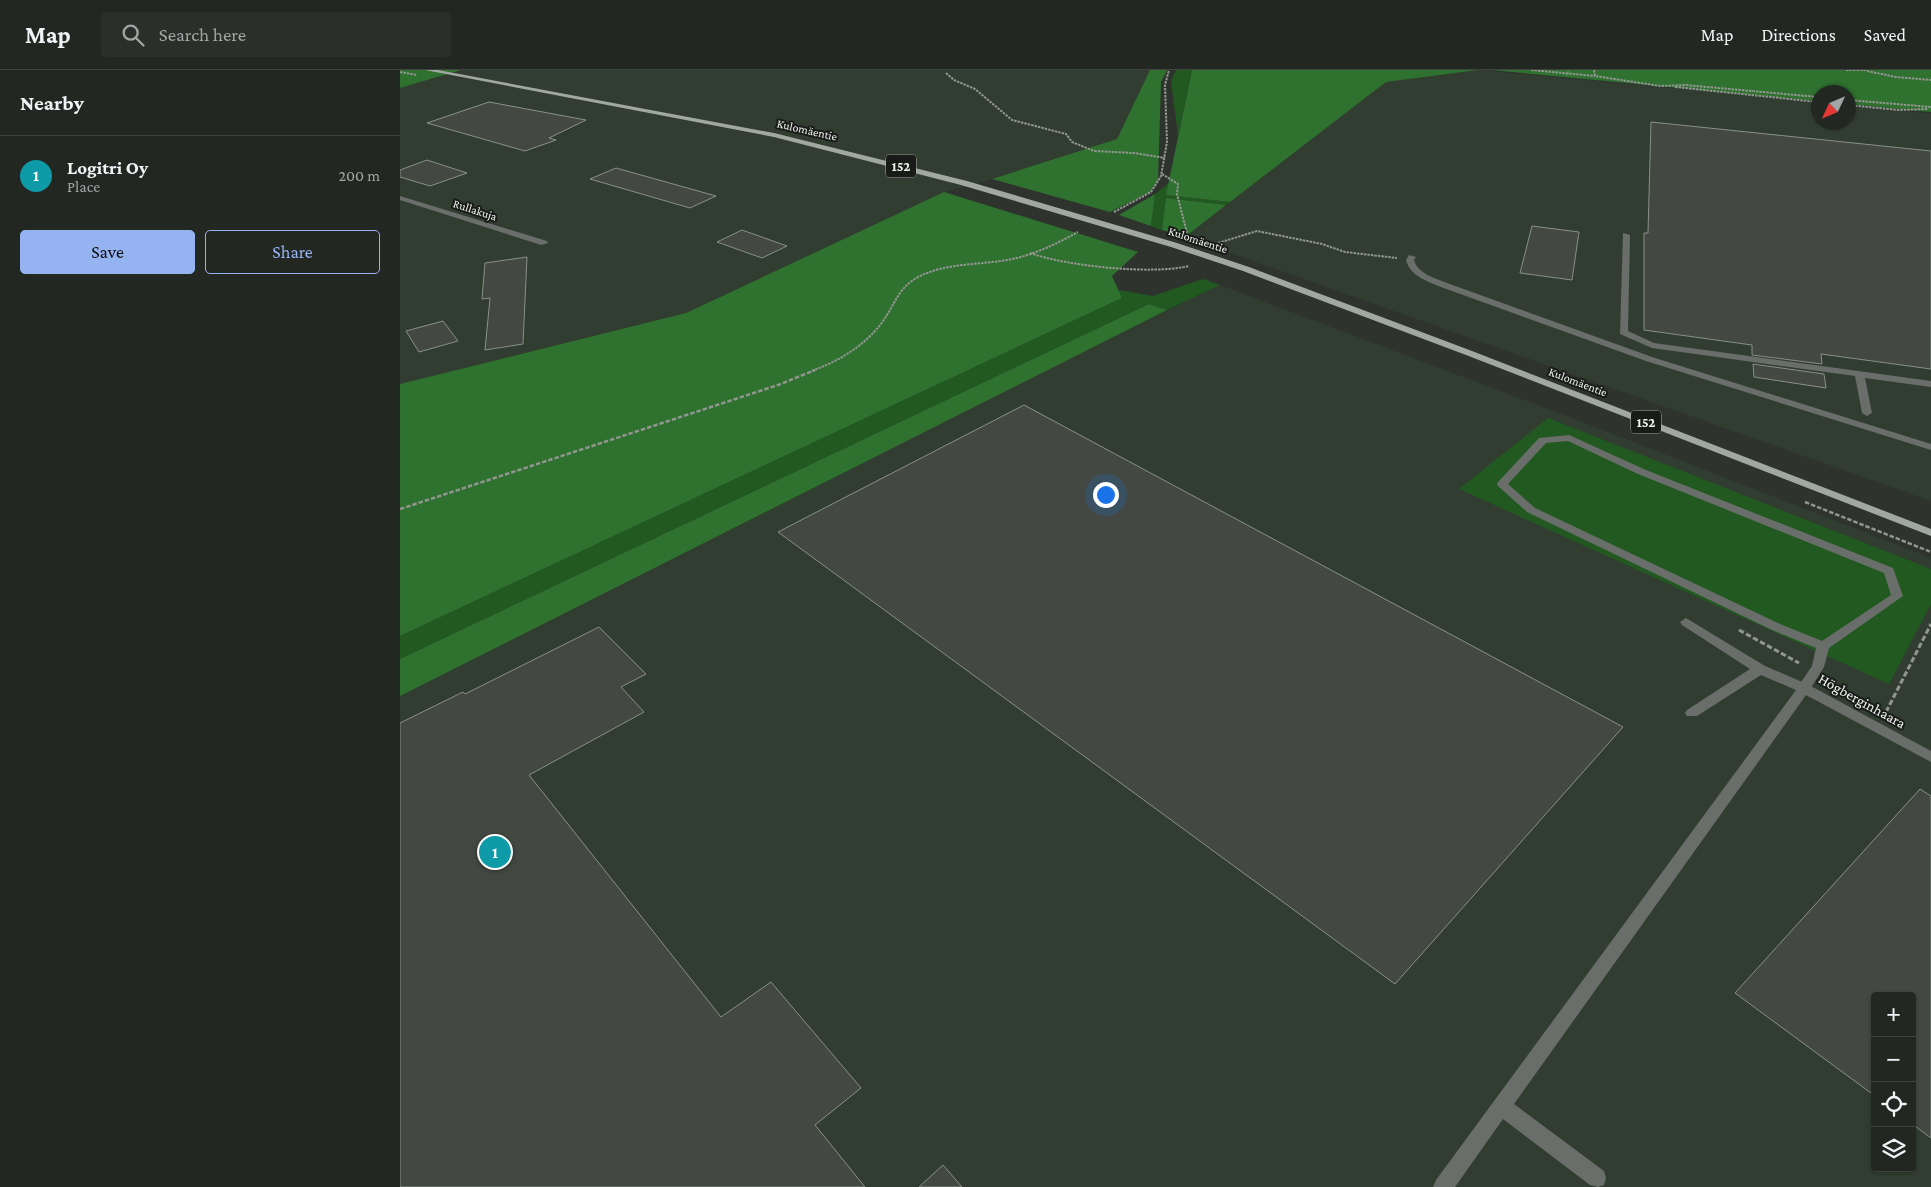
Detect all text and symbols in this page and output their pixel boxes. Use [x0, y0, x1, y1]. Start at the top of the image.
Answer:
search box [101, 12, 451, 57]
text: Map [25, 21, 71, 48]
icon: search [119, 21, 147, 49]
text: Search here [159, 24, 246, 45]
text: Map [1701, 25, 1733, 45]
text: Directions [1761, 25, 1836, 45]
text: Saved [1864, 25, 1906, 45]
north arrow [1811, 85, 1856, 130]
text: Nearby [20, 91, 84, 115]
street label: Kulomäentie [775, 116, 839, 144]
road number: 152 [886, 154, 916, 178]
text: Logitri Oy [67, 157, 148, 178]
text: 1 [33, 167, 39, 184]
text: 200 m [338, 167, 380, 184]
text: Place [67, 178, 100, 195]
street label: Rullakuja [451, 196, 499, 224]
street label: Kulomäentie [1167, 224, 1229, 256]
button: Save [20, 230, 195, 274]
button: Share [205, 230, 380, 274]
street label: Kulomäentie [1547, 364, 1609, 400]
road number: 152 [1631, 411, 1661, 434]
your location [1093, 482, 1119, 508]
street label: Högberginhaara [1815, 670, 1908, 732]
pin: 1 [479, 833, 511, 871]
map controls [1871, 992, 1916, 1172]
button: + [1871, 992, 1916, 1037]
button: − [1871, 1037, 1916, 1082]
button: locate [1871, 1082, 1916, 1127]
button: layers [1871, 1127, 1916, 1172]

